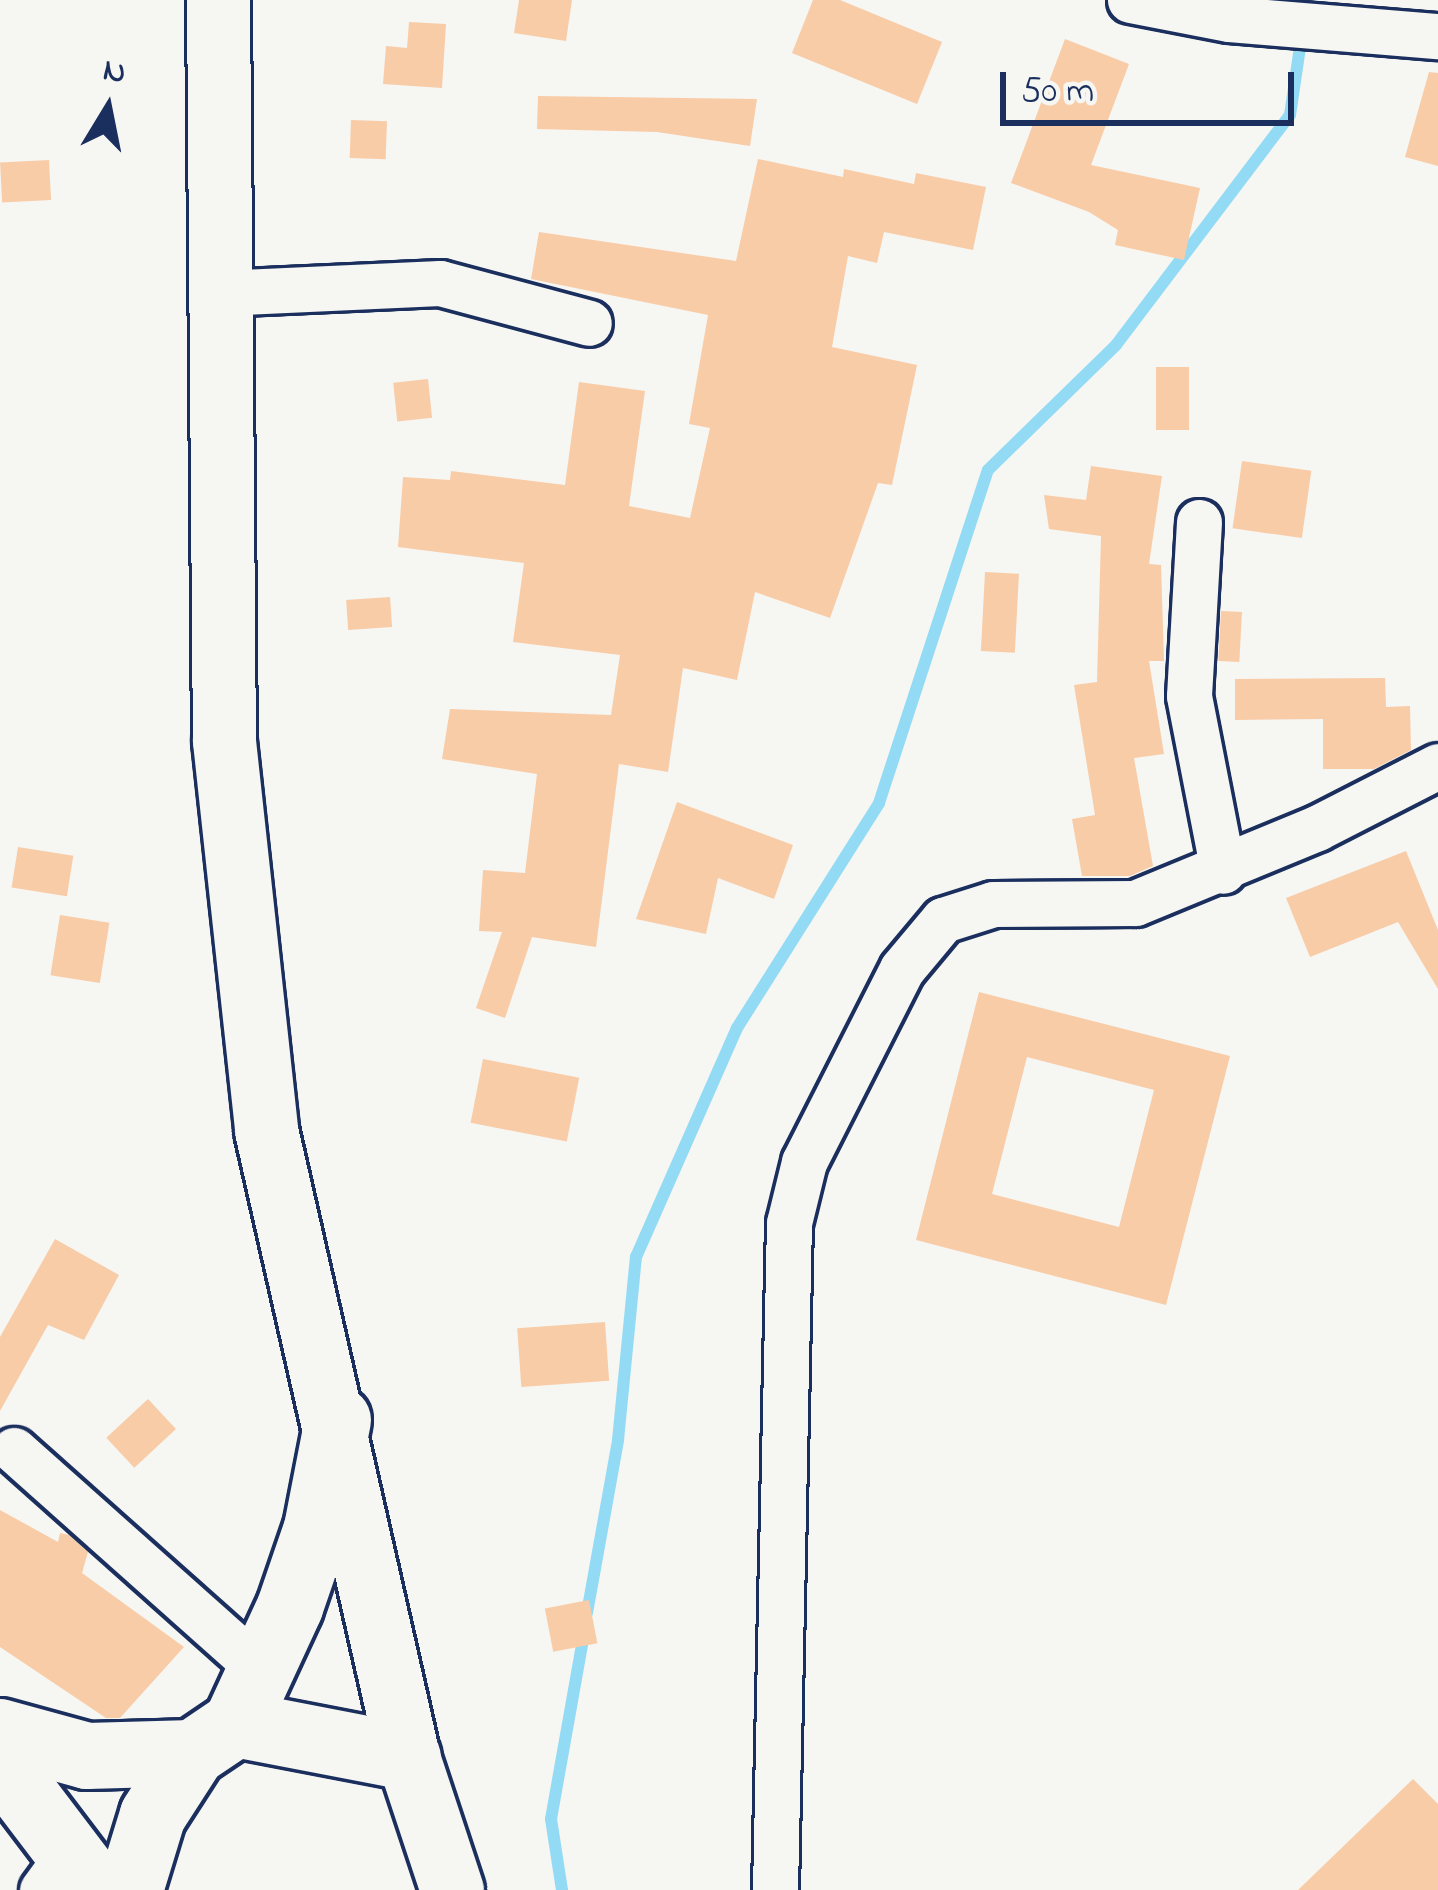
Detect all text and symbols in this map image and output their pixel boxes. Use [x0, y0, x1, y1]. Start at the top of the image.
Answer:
text: N [99, 47, 129, 98]
north arrow [48, 48, 168, 168]
scale bar [1006, 48, 1300, 122]
text: 50 m [1021, 66, 1094, 119]

